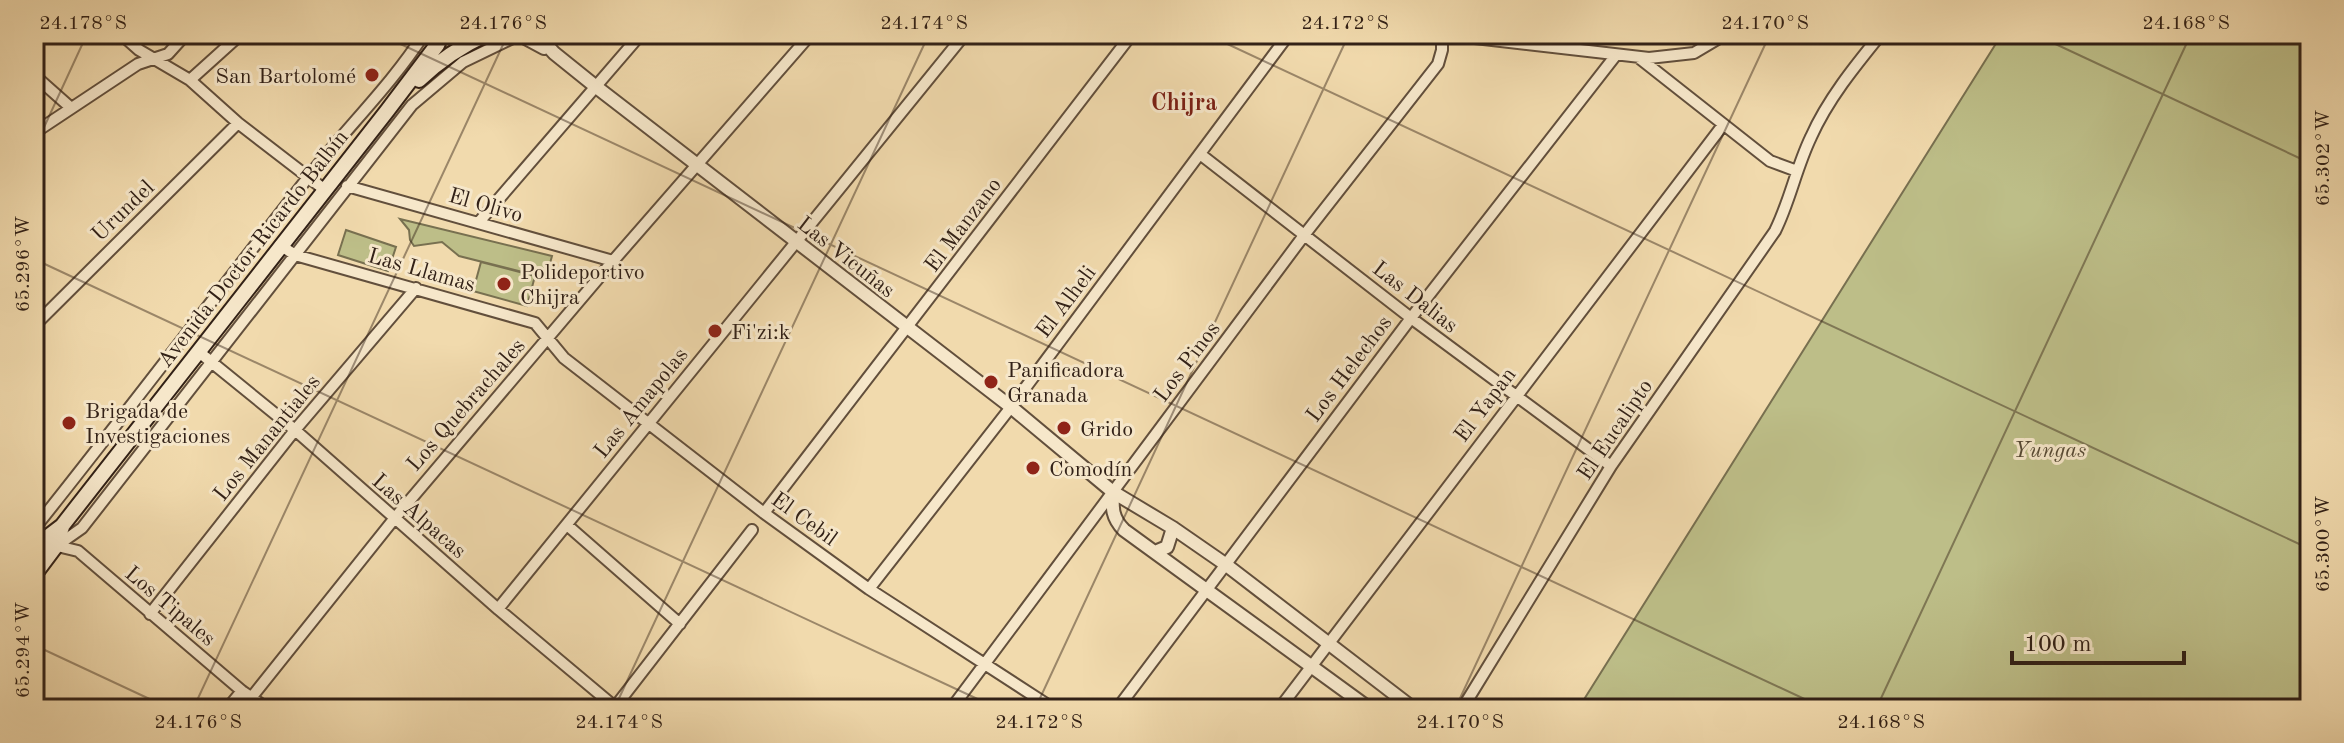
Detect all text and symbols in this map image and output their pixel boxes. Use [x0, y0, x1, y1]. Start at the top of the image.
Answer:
text: 24.178°S [39, 14, 127, 34]
text: 24.176°S [459, 14, 547, 34]
text: 24.174°S [880, 14, 968, 34]
text: 24.172°S [1301, 14, 1389, 34]
text: 24.170°S [1721, 14, 1809, 34]
text: 24.168°S [2142, 14, 2230, 34]
place label: San Bartolomé [215, 66, 356, 88]
marker: San Bartolomé [363, 66, 381, 84]
district label: Chijra [1151, 92, 1217, 116]
text: 65.302°W [2314, 110, 2334, 206]
street label: Avenida Doctor Ricardo Balbín [154, 126, 353, 372]
street label: El Manzano [921, 174, 1006, 276]
street label: Urundel [88, 177, 159, 246]
street label: El Olivo [446, 185, 525, 227]
street label: Las Vicuñas [793, 213, 899, 302]
text: 65.296°W [14, 216, 34, 312]
street label: Las Llamas [365, 245, 478, 297]
street label: Las Dalias [1368, 258, 1462, 338]
place label: Polideportivo Chijra [520, 262, 645, 309]
street label: El Alheli [1033, 262, 1101, 342]
marker: Polideportivo Chijra [495, 275, 513, 293]
street label: Los Helechos [1303, 312, 1397, 426]
street label: Los Pinos [1150, 318, 1225, 407]
marker: Fi'zi:k [706, 322, 724, 340]
place label: Fi'zi:k [731, 322, 790, 344]
street label: Los Quebrachales [403, 335, 530, 476]
street label: Las Amapolas [590, 344, 693, 463]
place label: Panificadora Granada [1007, 360, 1124, 407]
street label: El Yapan [1451, 364, 1521, 447]
street label: Los Manantiales [210, 371, 325, 506]
marker: Panificadora Granada [982, 373, 1000, 391]
street label: El Eucalipto [1574, 376, 1657, 485]
place label: Brigada de Investigaciones [85, 401, 230, 448]
marker: Brigada de Investigaciones [60, 414, 78, 432]
marker: Grido [1055, 419, 1073, 437]
place label: Grido [1080, 419, 1133, 441]
park label: Yungas [2014, 440, 2086, 462]
marker: Comodín [1024, 459, 1042, 477]
place label: Comodín [1049, 459, 1132, 481]
street label: Las Alpacas [368, 470, 470, 563]
street label: El Cebil [767, 489, 841, 551]
text: 65.300°W [2314, 496, 2334, 592]
street label: Los Tipales [120, 562, 219, 651]
text: 65.294°W [14, 602, 34, 698]
scale bar [2012, 615, 2184, 665]
text: 100 m [2024, 633, 2092, 657]
text: 24.176°S [154, 713, 242, 733]
text: 24.174°S [575, 713, 663, 733]
text: 24.172°S [995, 713, 1083, 733]
text: 24.170°S [1416, 713, 1504, 733]
text: 24.168°S [1837, 713, 1925, 733]

